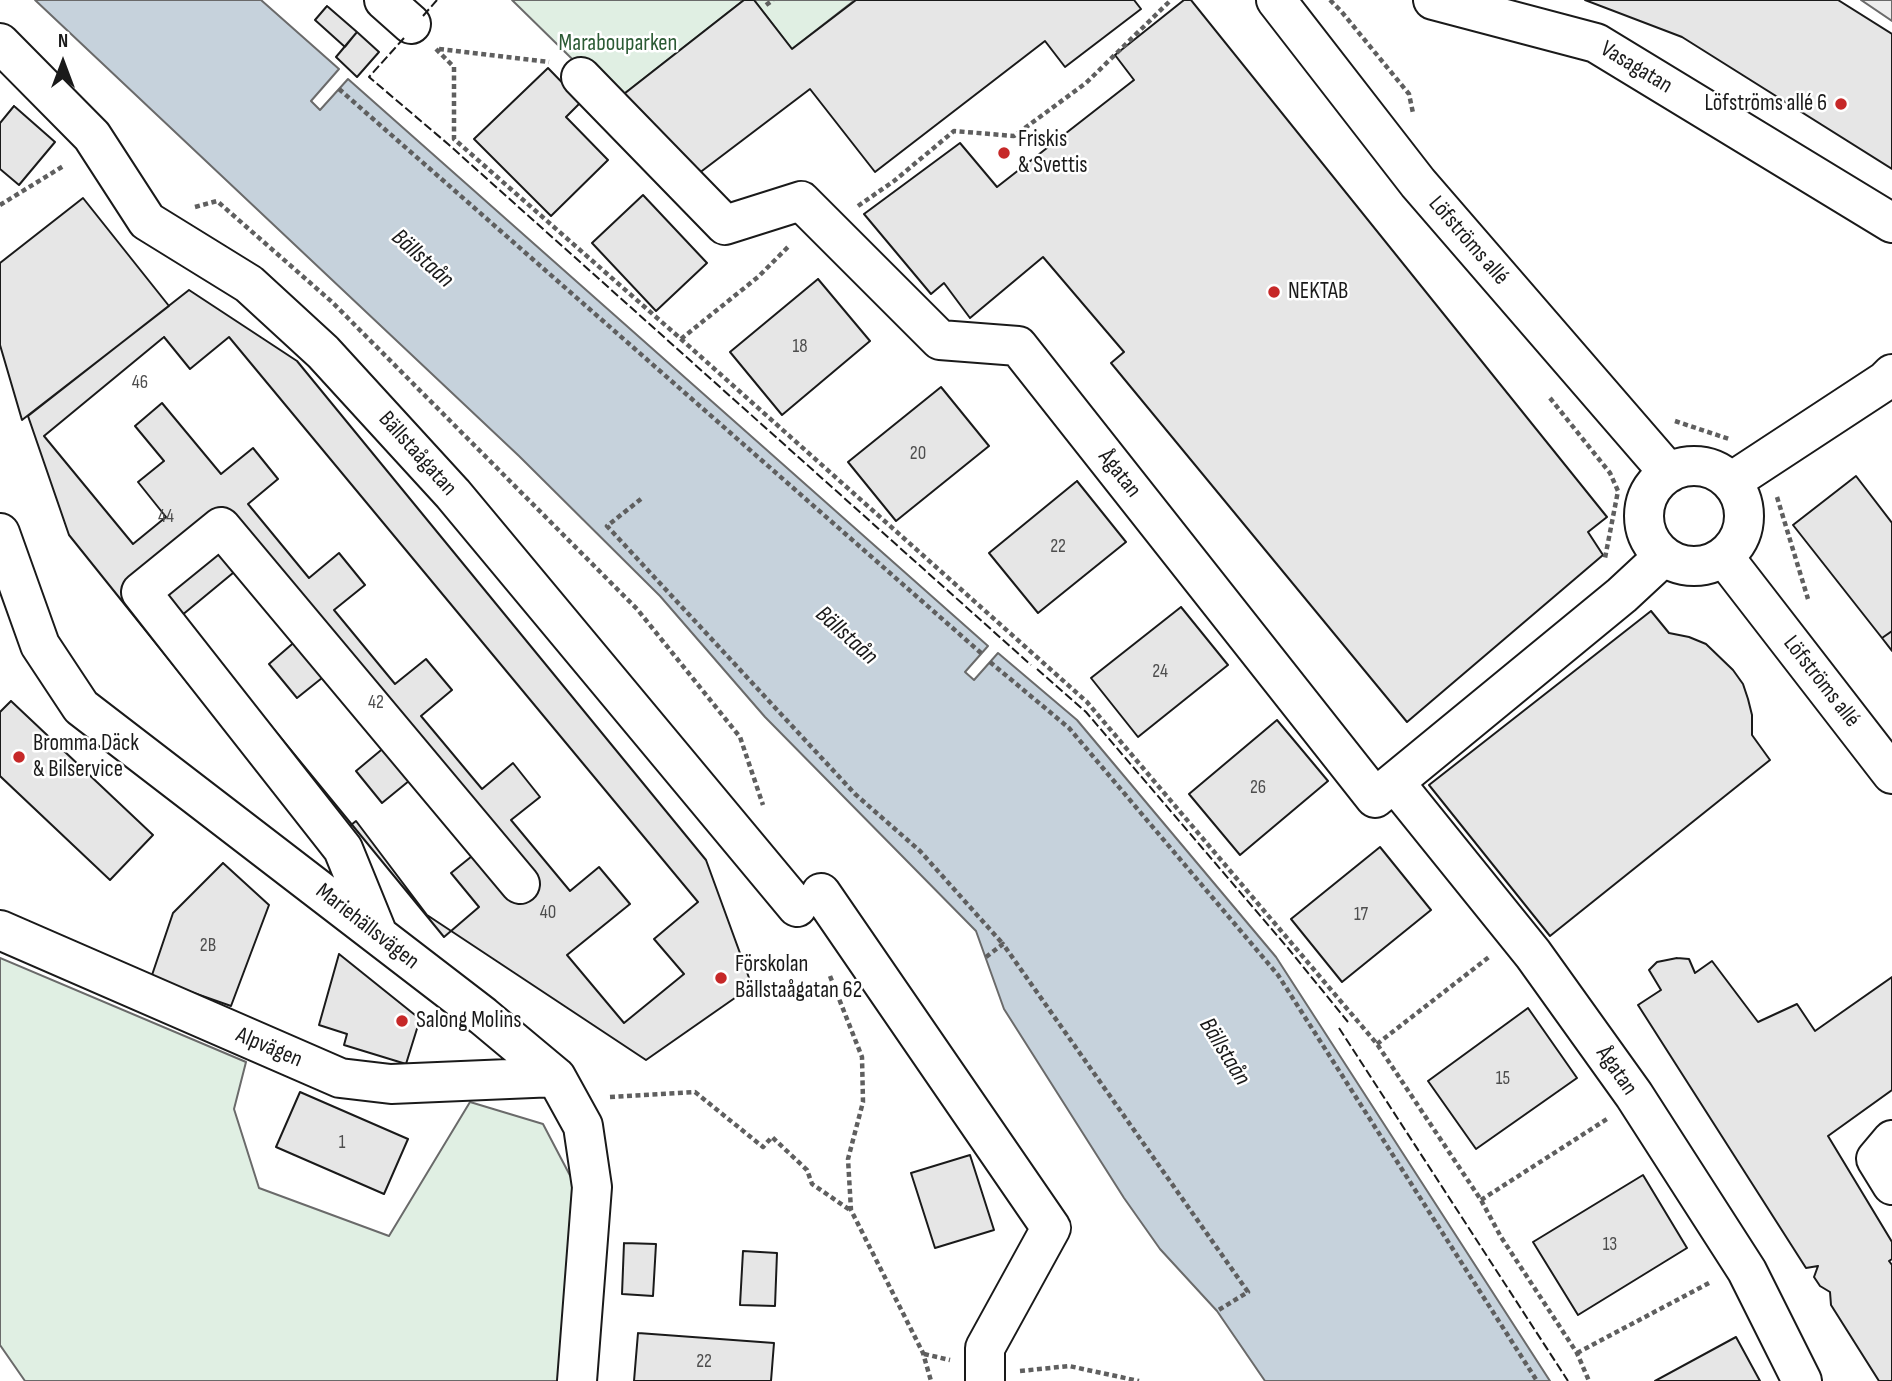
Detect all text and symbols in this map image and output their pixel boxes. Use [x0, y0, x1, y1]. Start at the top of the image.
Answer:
north arrow [28, 28, 98, 98]
text: N [58, 30, 68, 53]
park label: Marabouparken [559, 30, 677, 58]
street label: Vasagatan [1595, 36, 1677, 100]
place label: Löfströms allé 6 [1705, 90, 1827, 118]
marker: Löfströms allé 6 [1833, 96, 1849, 112]
place label: Friskis & Svettis [1018, 126, 1087, 180]
marker: Friskis & Svettis [996, 145, 1012, 161]
street label: Löfströms allé [1422, 191, 1514, 291]
water label: Bällstaån [385, 224, 459, 294]
place label: NEKTAB [1288, 278, 1348, 306]
marker: NEKTAB [1266, 284, 1282, 300]
house number: 18 [793, 336, 807, 358]
house number: 46 [132, 372, 148, 394]
street label: Bällstaågatan [372, 406, 462, 502]
house number: 20 [910, 443, 926, 465]
street label: Ågatan [1092, 444, 1146, 504]
house number: 44 [158, 506, 174, 528]
house number: 22 [1050, 536, 1066, 558]
water label: Bällstaån [809, 601, 883, 671]
street label: Löfströms allé [1777, 631, 1865, 733]
house number: 24 [1152, 661, 1168, 683]
house number: 42 [368, 692, 384, 714]
place label: Bromma Däck & Bilservice [33, 730, 139, 784]
marker: Bromma Däck & Bilservice [11, 749, 27, 765]
house number: 26 [1250, 777, 1266, 799]
street label: Mariehällsvägen [310, 878, 424, 976]
house number: 40 [540, 902, 556, 924]
house number: 17 [1354, 904, 1368, 926]
house number: 2B [200, 935, 216, 957]
place label: Förskolan Bällstaågatan 62 [735, 951, 862, 1005]
marker: Förskolan Bällstaågatan 62 [713, 970, 729, 986]
place label: Salong Molins [416, 1007, 522, 1035]
marker: Salong Molins [394, 1013, 410, 1029]
water label: Bällstaån [1192, 1013, 1256, 1091]
street label: Alpvägen [232, 1022, 306, 1074]
street label: Ågatan [1589, 1041, 1643, 1101]
house number: 15 [1496, 1068, 1510, 1090]
house number: 1 [339, 1132, 345, 1154]
house number: 13 [1603, 1234, 1617, 1256]
house number: 22 [696, 1351, 712, 1373]

